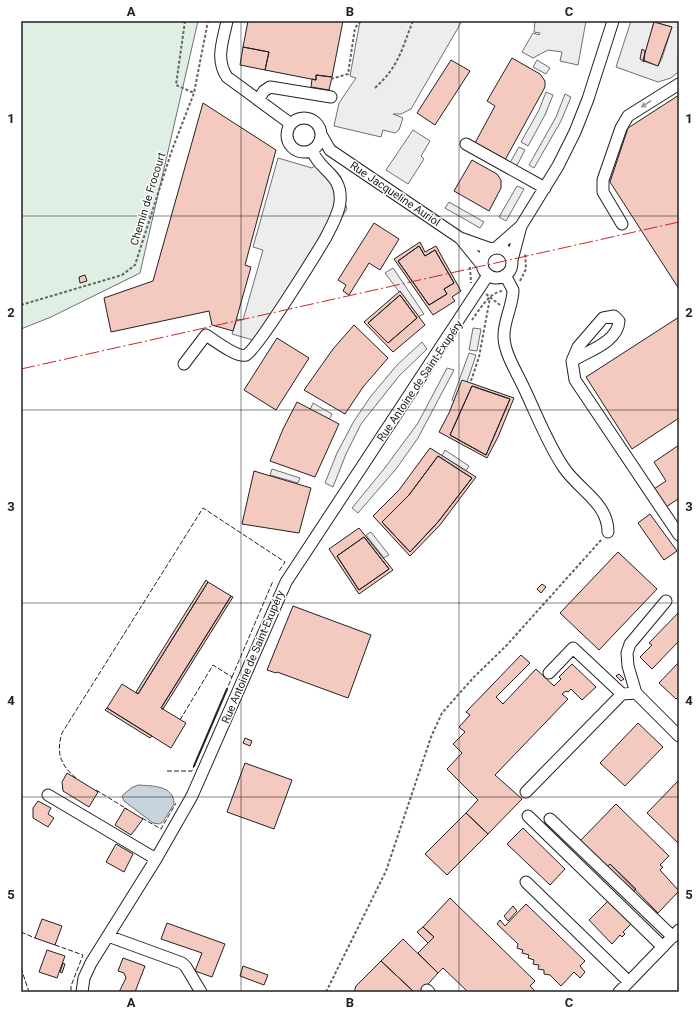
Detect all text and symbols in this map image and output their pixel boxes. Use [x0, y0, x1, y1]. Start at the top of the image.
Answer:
text: A [127, 4, 136, 19]
text: B [346, 4, 354, 19]
text: C [565, 4, 574, 19]
one-way arrow [641, 100, 651, 108]
text: 1 [7, 111, 15, 126]
text: 1 [685, 111, 693, 126]
street label: Chemin de Frocourt [128, 151, 168, 247]
street label: Rue Jacqueline Auriol [347, 159, 443, 229]
text: 2 [7, 305, 15, 320]
text: 2 [685, 305, 693, 320]
street label: Rue Antoine de Saint-Exupéry [375, 317, 466, 444]
text: 3 [7, 499, 15, 514]
text: 3 [685, 499, 693, 514]
street label: Rue Antoine de Saint-Exupéry [219, 588, 287, 725]
text: 4 [7, 693, 15, 708]
text: 4 [685, 693, 693, 708]
text: 5 [7, 887, 15, 902]
text: 5 [685, 887, 693, 902]
text: A [127, 995, 136, 1010]
text: B [346, 995, 354, 1010]
text: C [565, 995, 574, 1010]

